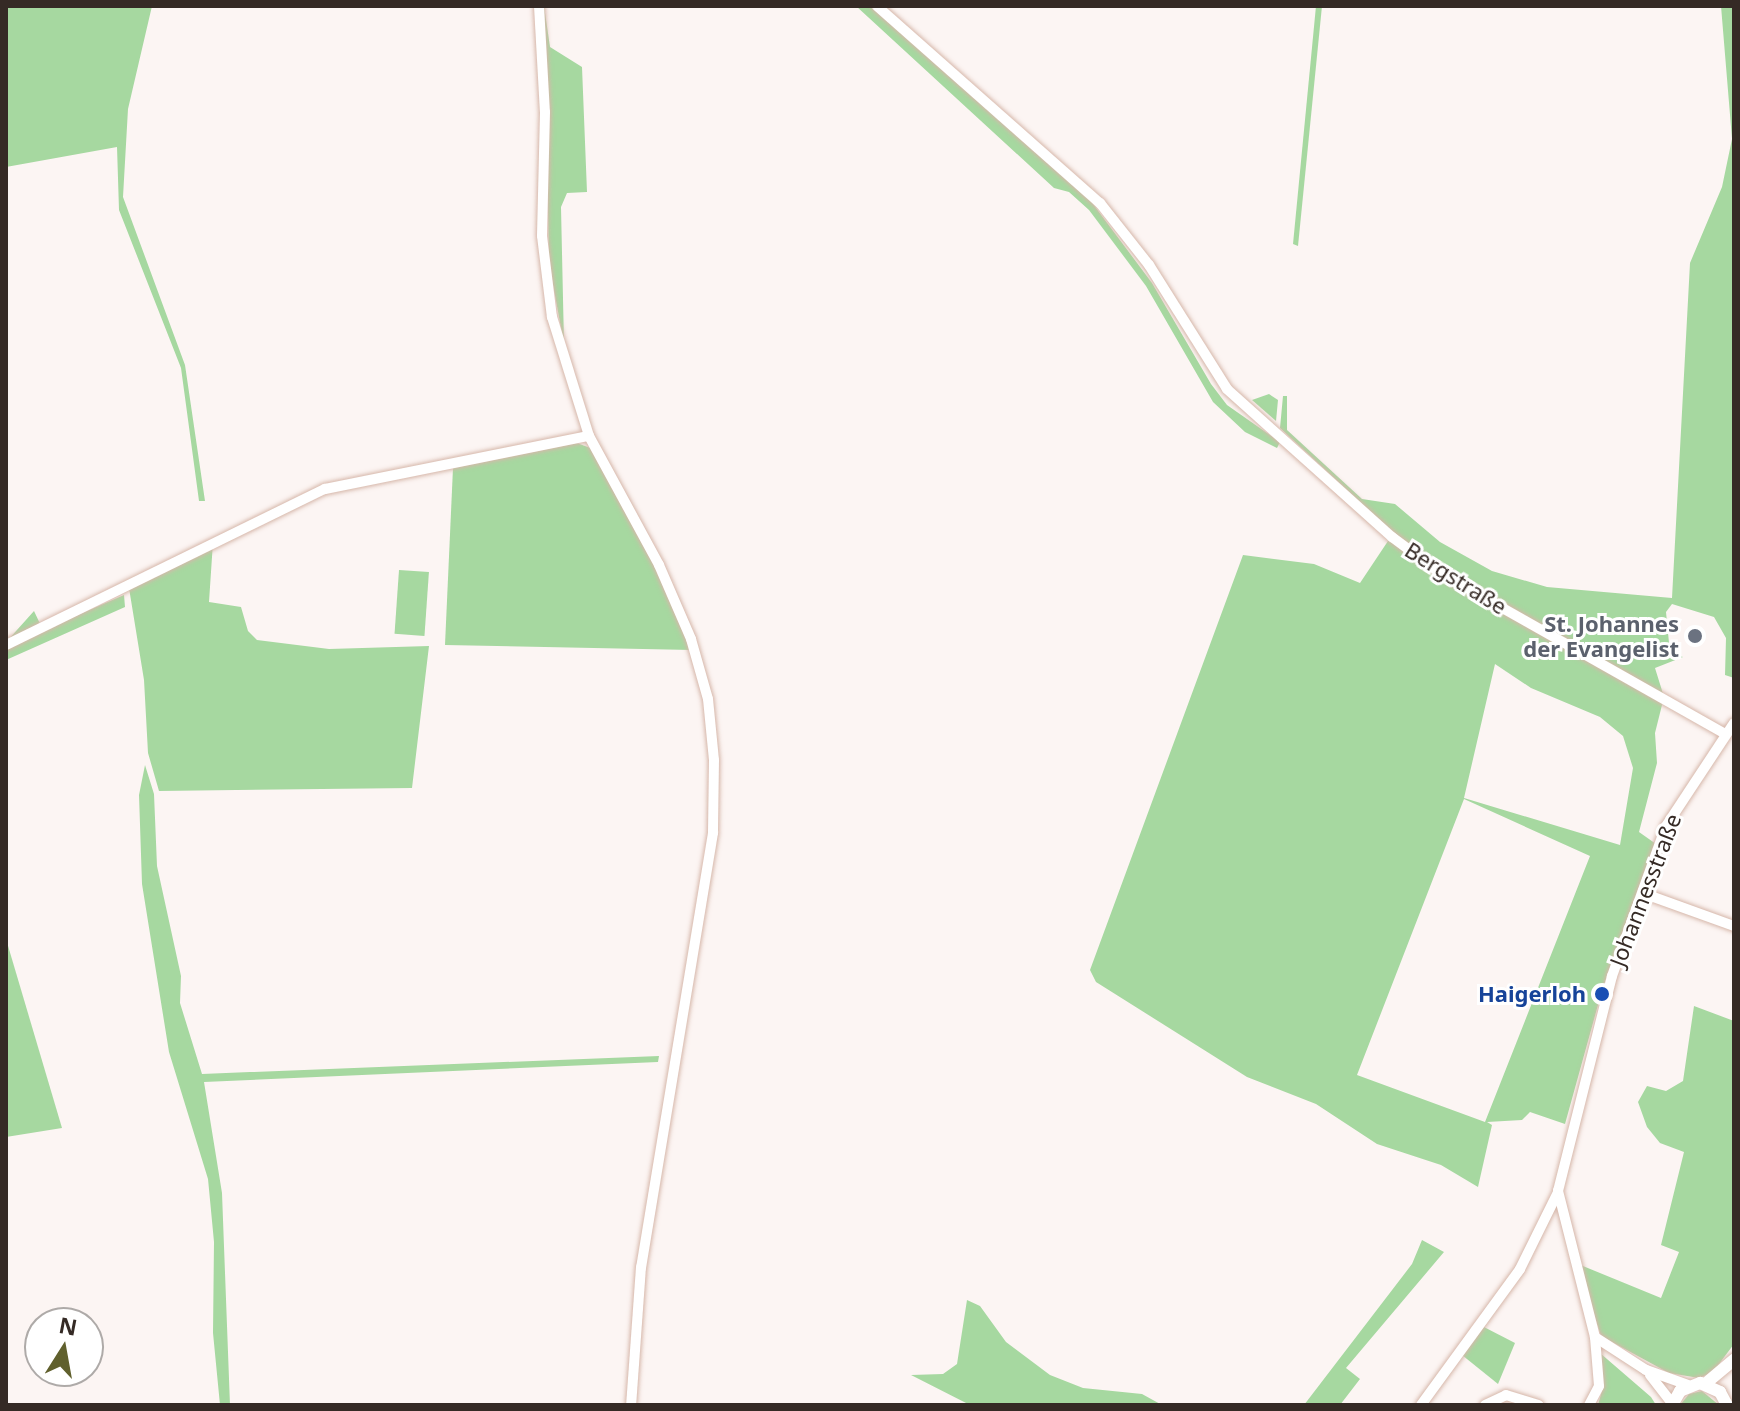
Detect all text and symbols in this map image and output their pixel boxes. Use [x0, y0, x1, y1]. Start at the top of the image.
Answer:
street label: Bergstraße [1400, 536, 1512, 620]
place label: St. Johannes der Evangelist [1523, 610, 1679, 662]
marker: St. Johannes der Evangelist [1686, 627, 1704, 645]
street label: Johannesstraße [1604, 810, 1686, 970]
place label: Haigerloh [1478, 981, 1586, 1007]
marker: Haigerloh [1593, 985, 1611, 1003]
north arrow [24, 1307, 104, 1387]
text: N [57, 1309, 80, 1342]

